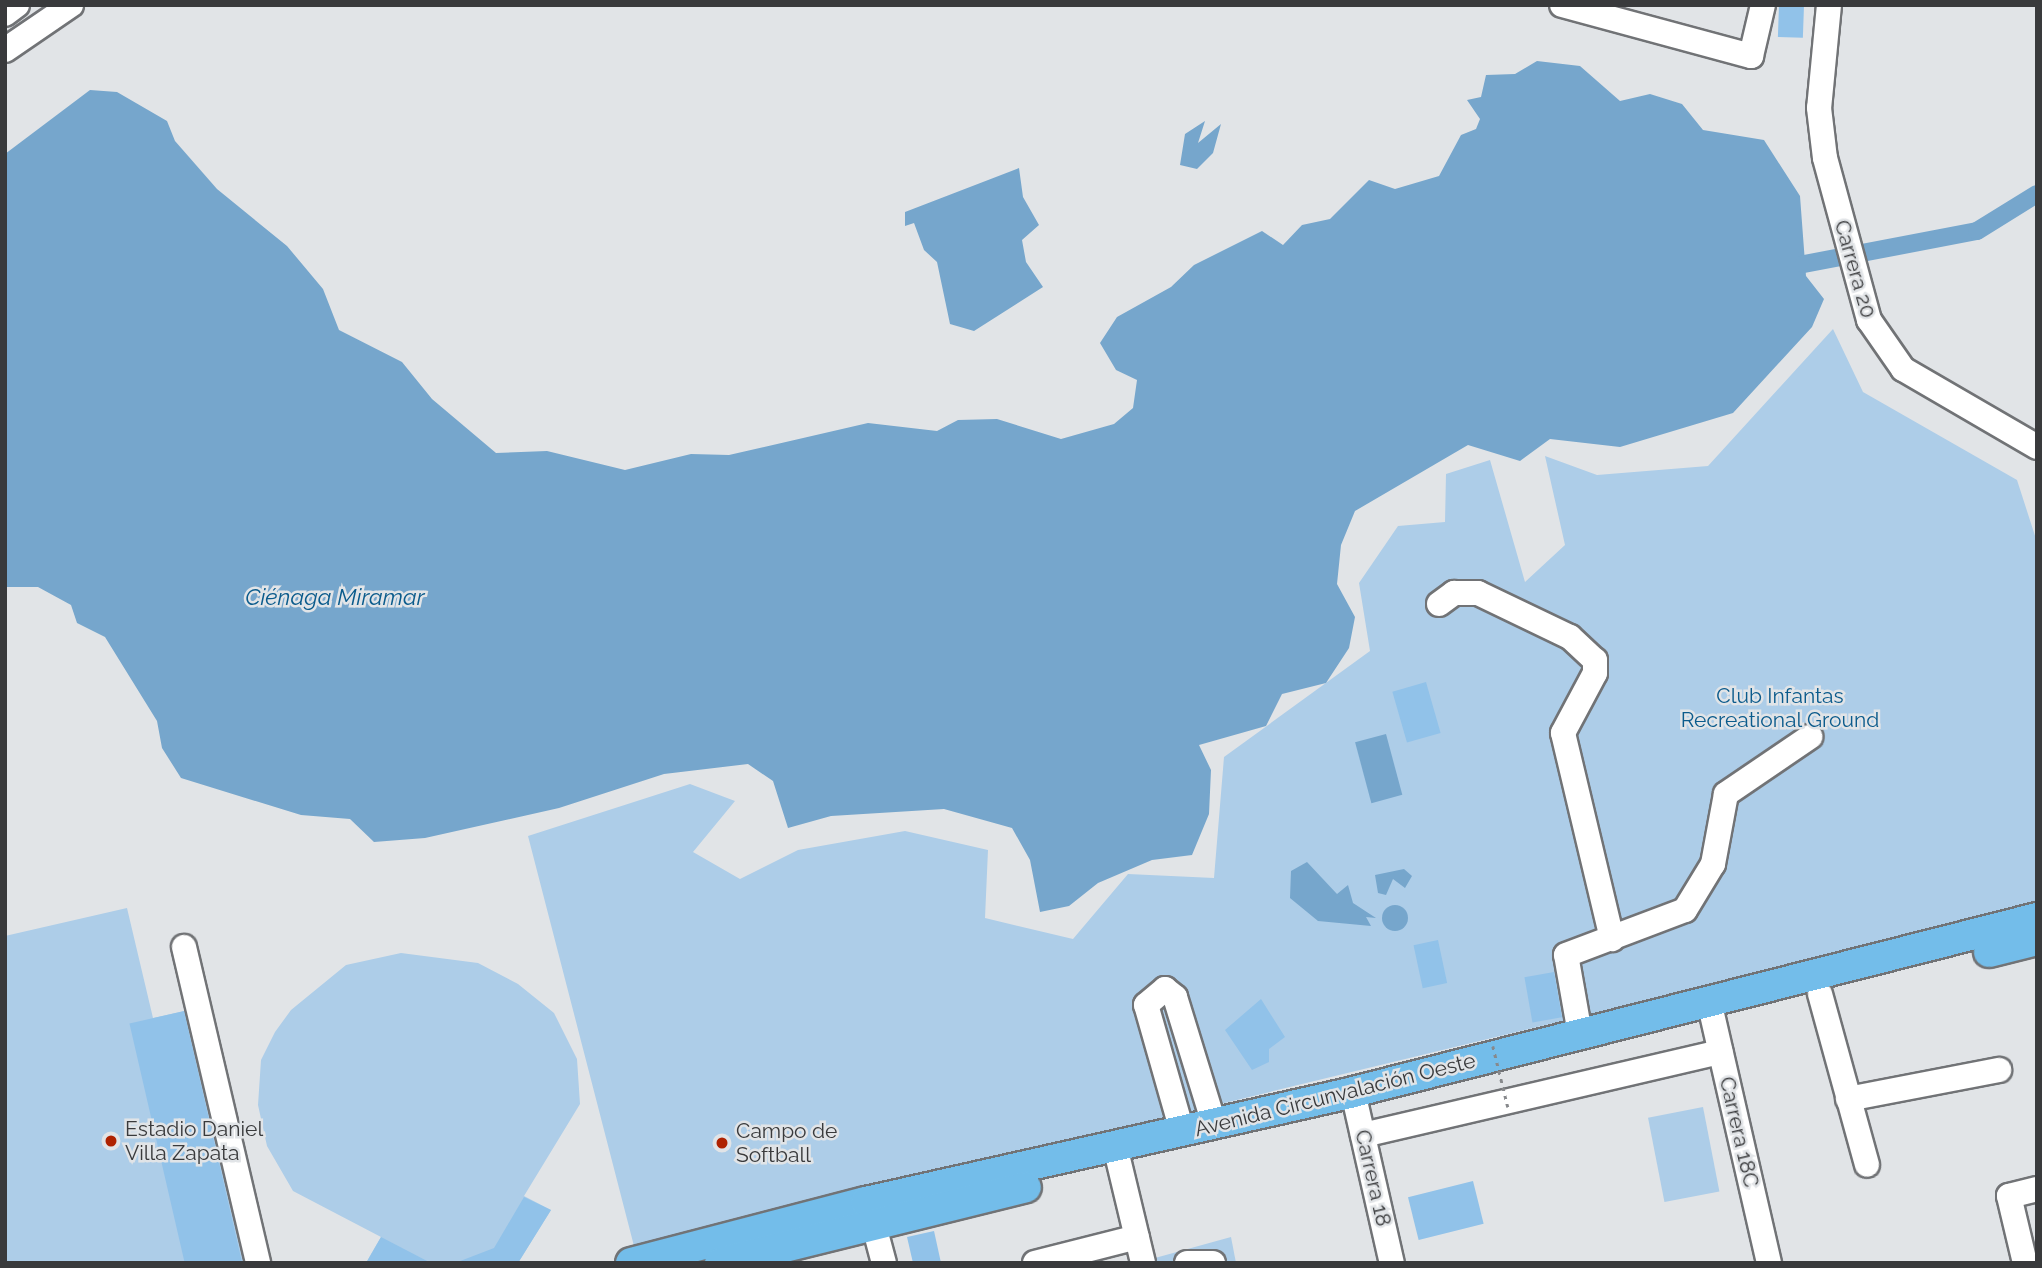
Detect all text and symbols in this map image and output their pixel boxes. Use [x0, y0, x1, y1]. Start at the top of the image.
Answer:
street label: Carrera 20 [1829, 217, 1881, 321]
water label: Ciénaga Miramar [245, 583, 425, 611]
park label: Club Infantas Recreational Ground [1680, 683, 1880, 733]
street label: Avenida Circunvalación Oeste [1192, 1048, 1478, 1142]
street label: Carrera 18C [1714, 1074, 1764, 1190]
place label: Estadio Daniel Villa Zapata [125, 1116, 263, 1166]
place label: Campo de Softball [736, 1118, 837, 1168]
street label: Carrera 18 [1350, 1127, 1396, 1229]
marker: Estadio Daniel Villa Zapata [103, 1133, 119, 1149]
marker: Campo de Softball [714, 1135, 730, 1151]

